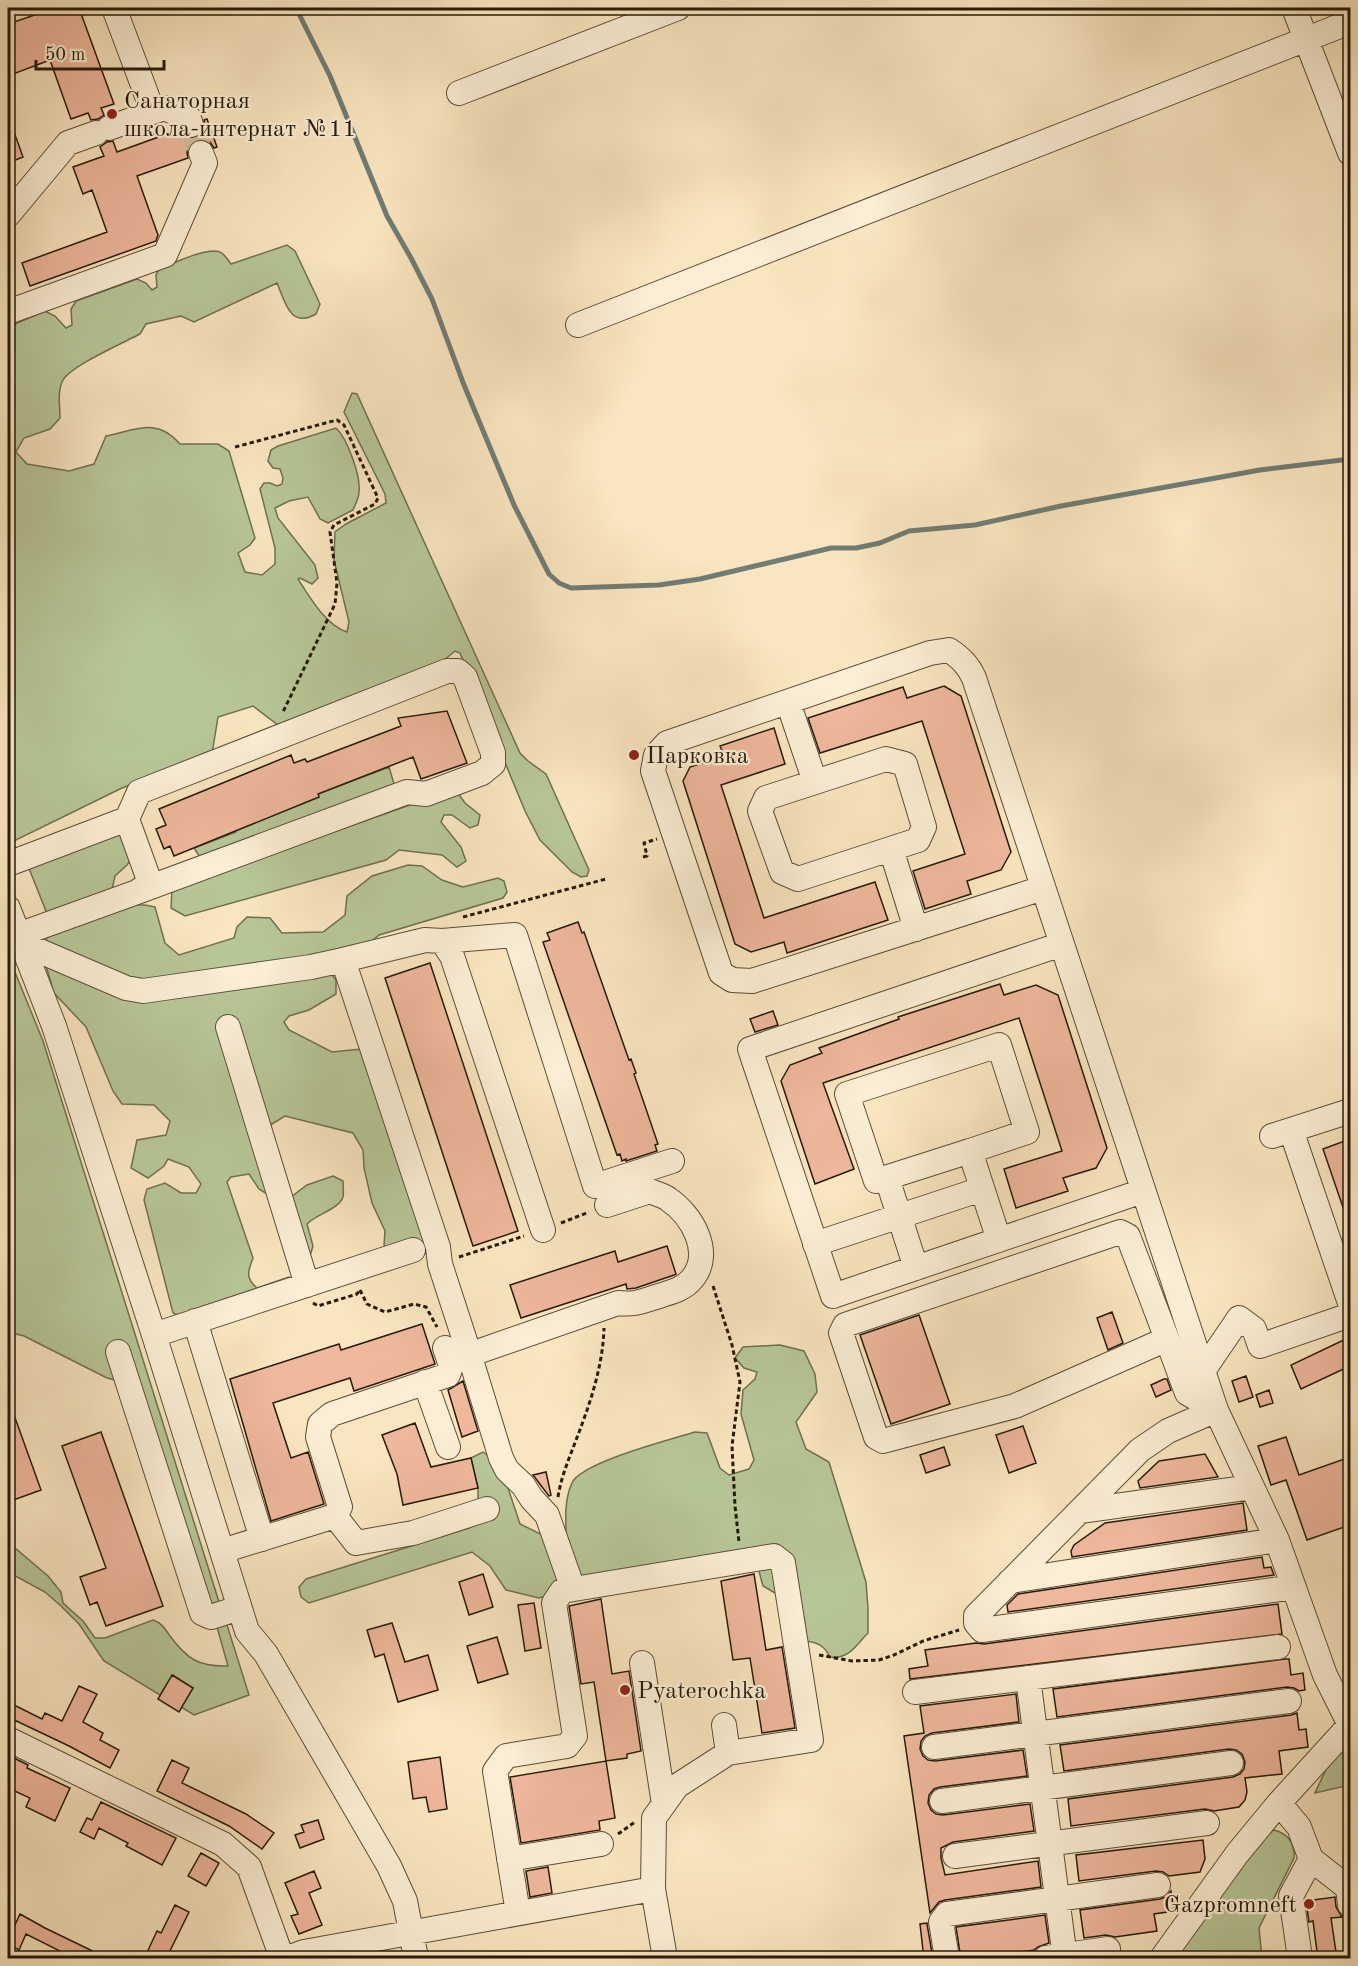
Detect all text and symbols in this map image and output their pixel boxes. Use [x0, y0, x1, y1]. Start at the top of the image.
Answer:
scale bar [36, 33, 164, 71]
text: 50 m [45, 46, 85, 64]
place label: Санаторная школа-интернат №11 [124, 90, 356, 142]
marker: Санаторная школа-интернат №11 [105, 107, 119, 121]
place label: Парковка [646, 745, 749, 769]
marker: Парковка [627, 748, 641, 762]
place label: Pyaterochka [637, 1680, 766, 1704]
marker: Pyaterochka [618, 1683, 632, 1697]
place label: Gazpromneft [1164, 1894, 1297, 1918]
marker: Gazpromneft [1302, 1897, 1316, 1911]

